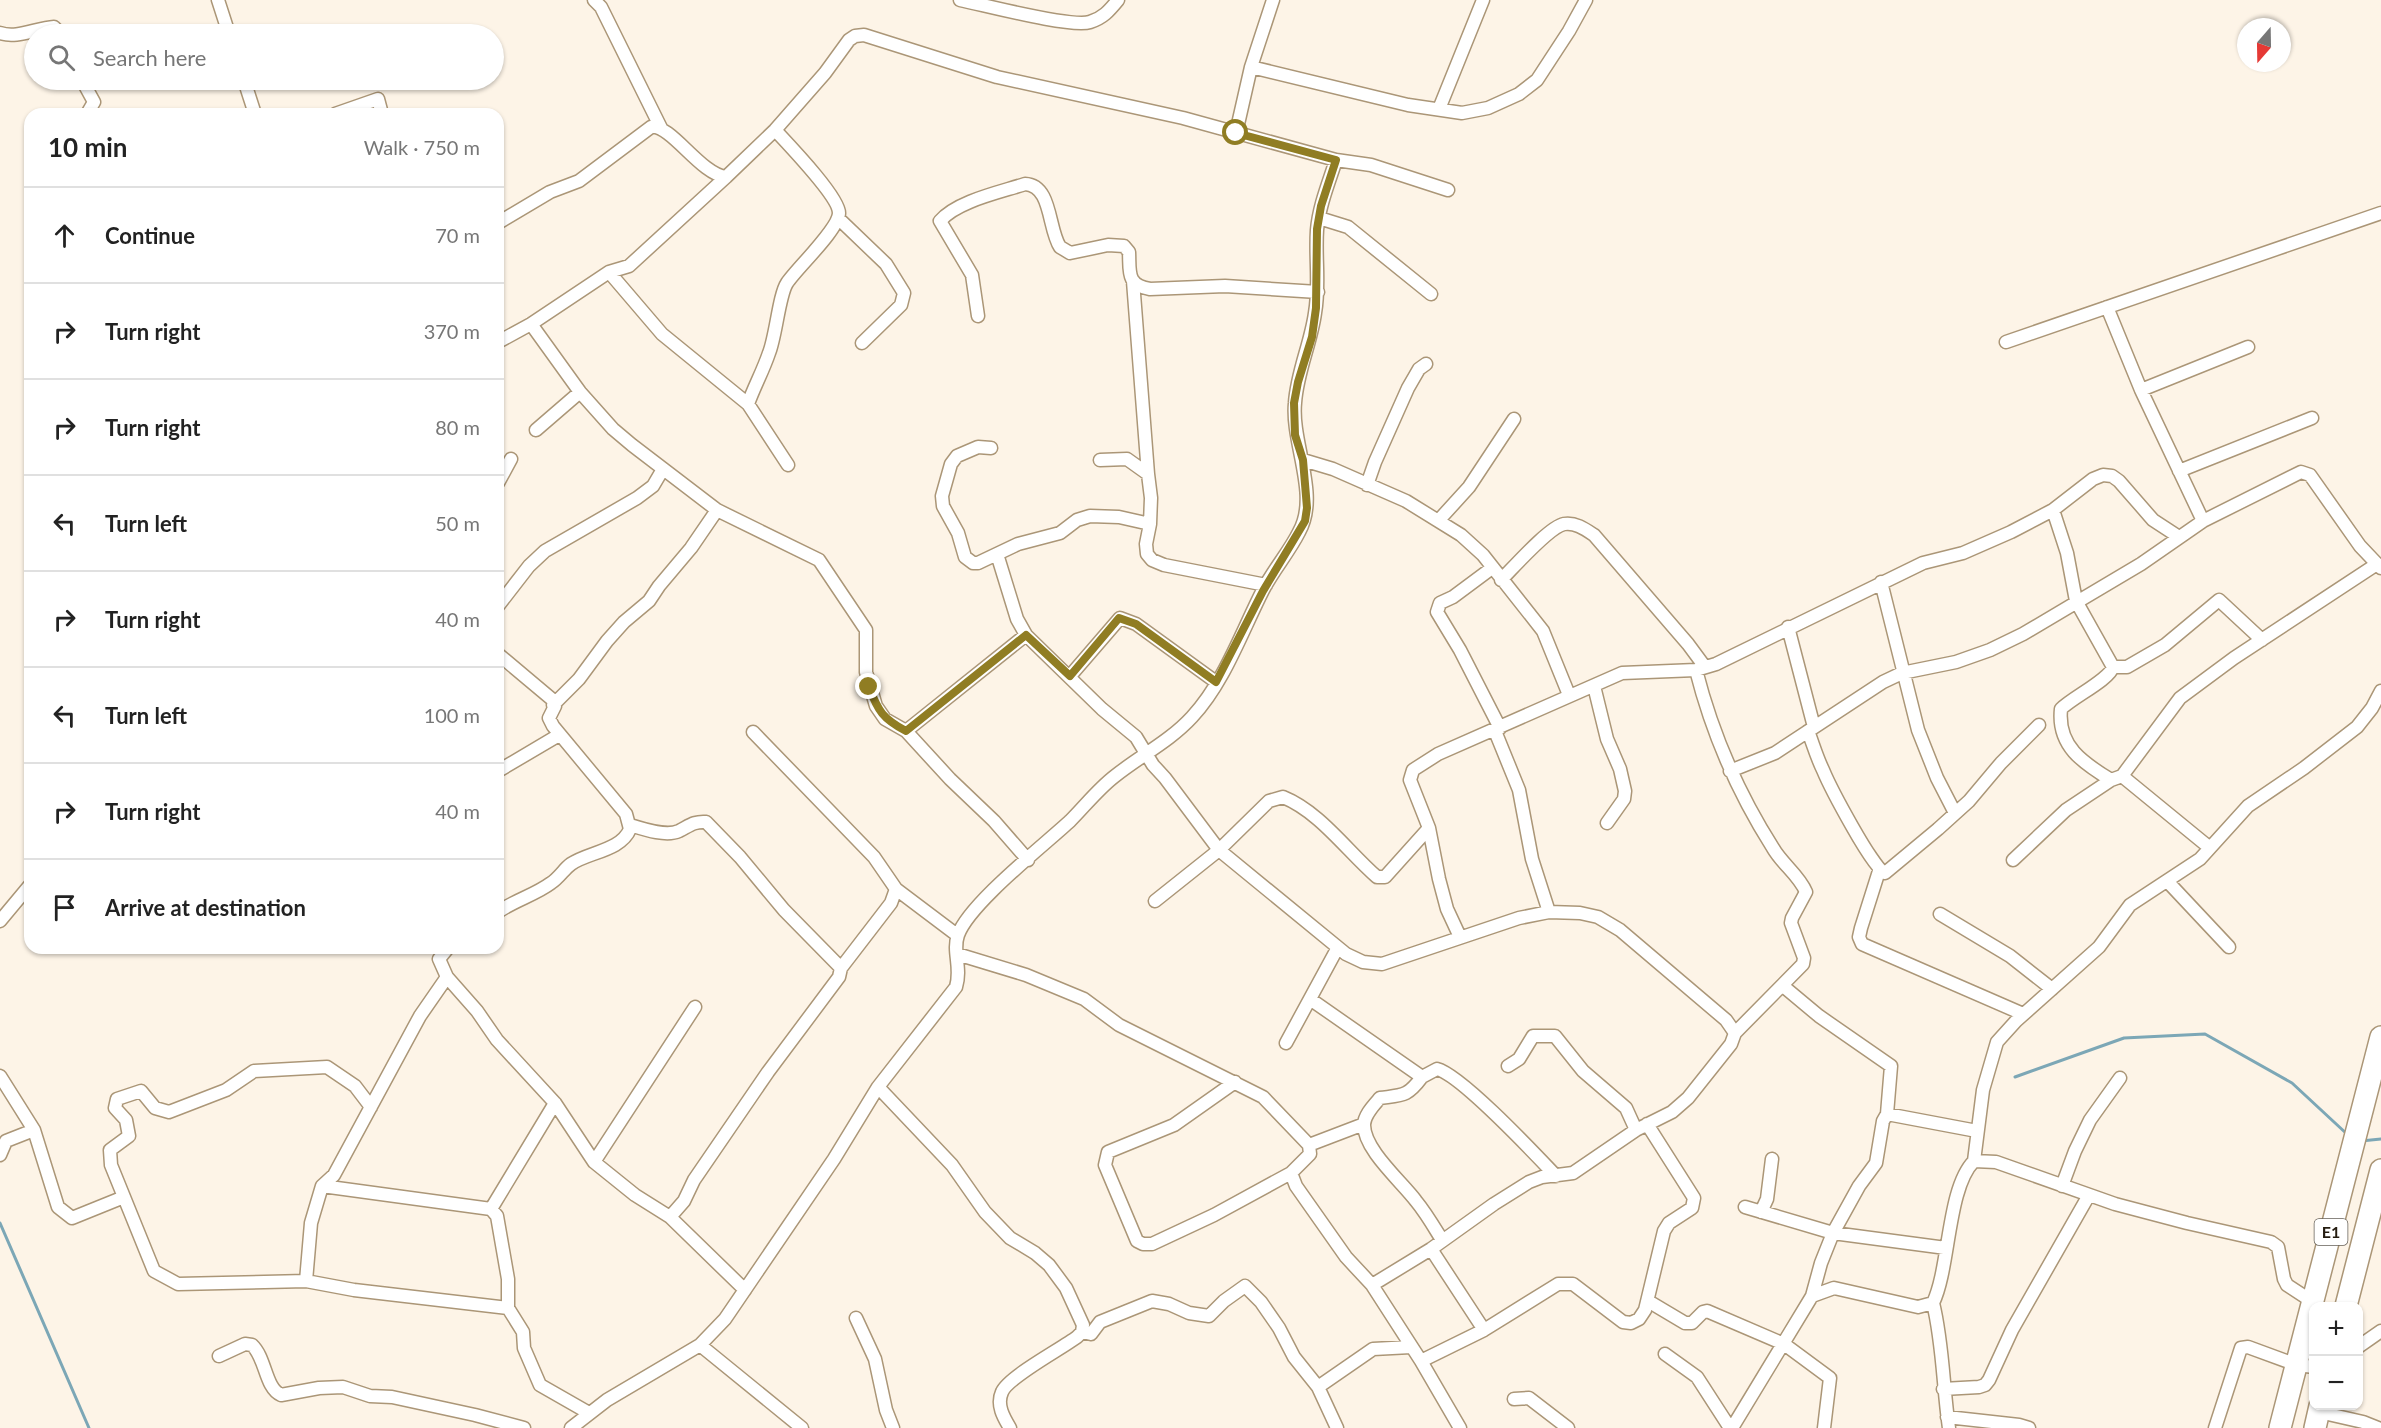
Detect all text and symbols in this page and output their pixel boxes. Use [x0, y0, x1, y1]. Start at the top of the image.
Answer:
north arrow [2237, 18, 2291, 72]
search box [24, 24, 504, 90]
icon: search [45, 41, 78, 74]
text: Search here [93, 44, 206, 71]
route start [1222, 119, 1248, 145]
text: 10 min [48, 131, 128, 163]
text: Walk · 750 m [364, 135, 480, 159]
icon: ahead [48, 219, 81, 252]
text: Continue [105, 222, 195, 249]
text: 70 m [435, 223, 480, 247]
icon: right [48, 315, 81, 348]
text: Turn right [105, 318, 200, 345]
text: 370 m [424, 319, 480, 343]
icon: right [48, 411, 81, 444]
text: Turn right [105, 414, 200, 441]
text: 80 m [435, 415, 480, 439]
icon: left [48, 507, 81, 540]
text: Turn left [105, 510, 187, 537]
text: 50 m [435, 511, 480, 535]
icon: right [48, 603, 81, 636]
text: Turn right [105, 606, 200, 633]
text: 40 m [435, 607, 480, 631]
route end [855, 673, 881, 699]
icon: left [48, 699, 81, 732]
text: Turn left [105, 702, 187, 729]
text: 100 m [424, 703, 480, 727]
icon: right [48, 795, 81, 828]
text: Turn right [105, 798, 200, 825]
text: 40 m [435, 799, 480, 823]
icon: arrive [48, 891, 81, 924]
text: Arrive at destination [105, 894, 306, 921]
road number: E1 [2314, 1219, 2348, 1245]
map controls [2309, 1302, 2363, 1410]
button: + [2309, 1302, 2363, 1356]
button: − [2309, 1356, 2363, 1410]

